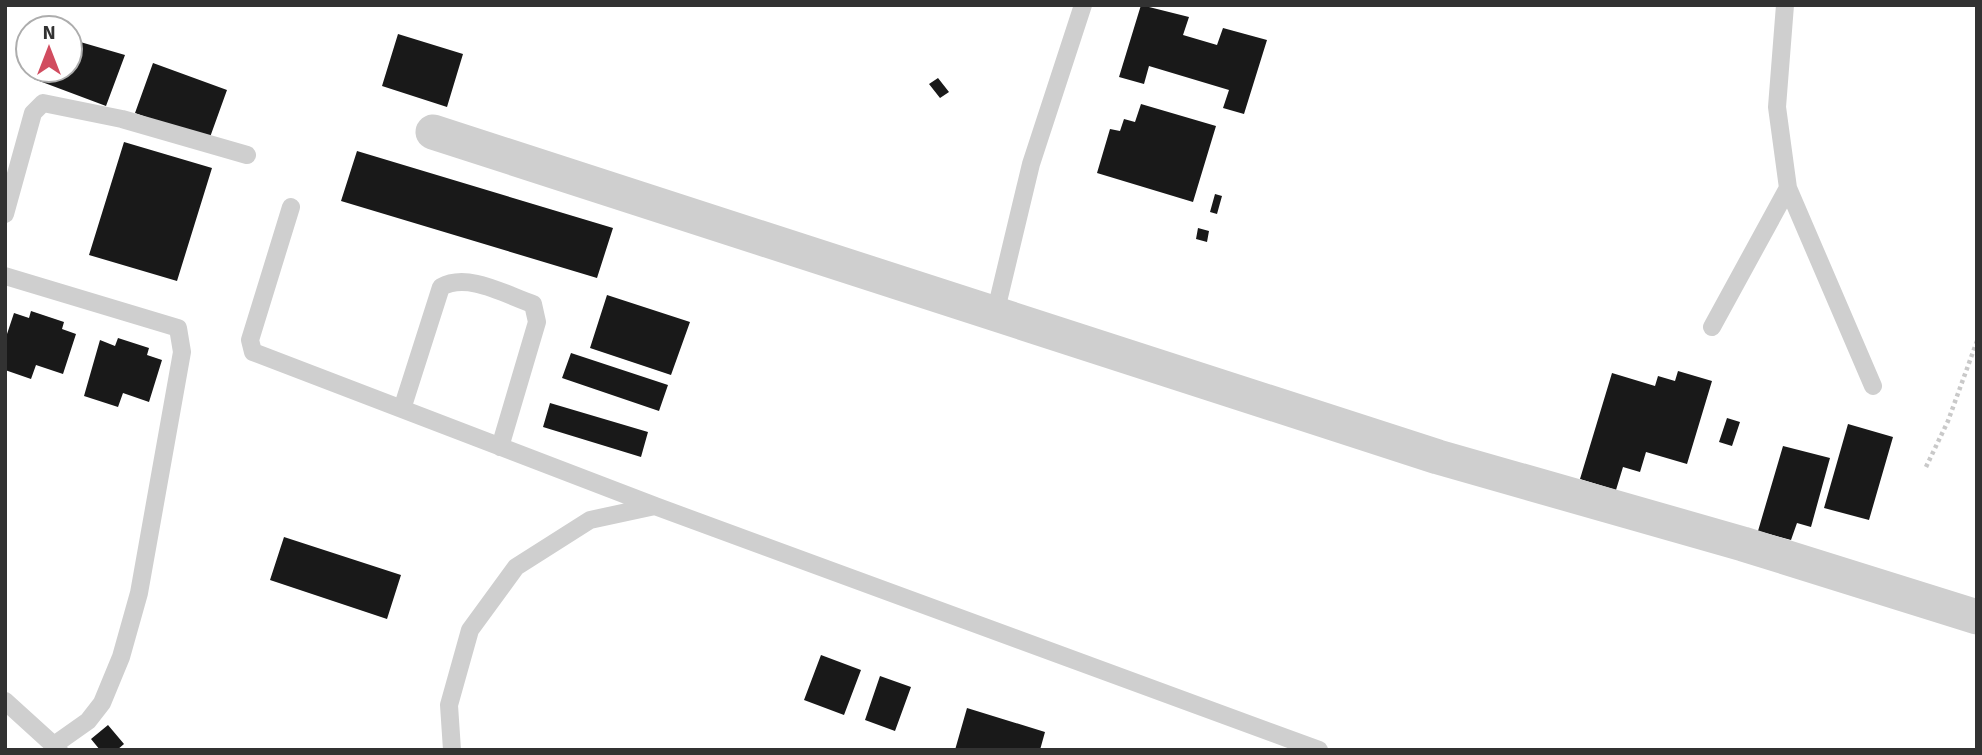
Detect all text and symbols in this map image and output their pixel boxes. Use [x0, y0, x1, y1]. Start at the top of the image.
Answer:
north arrow [14, 14, 84, 84]
text: N [42, 21, 56, 45]

